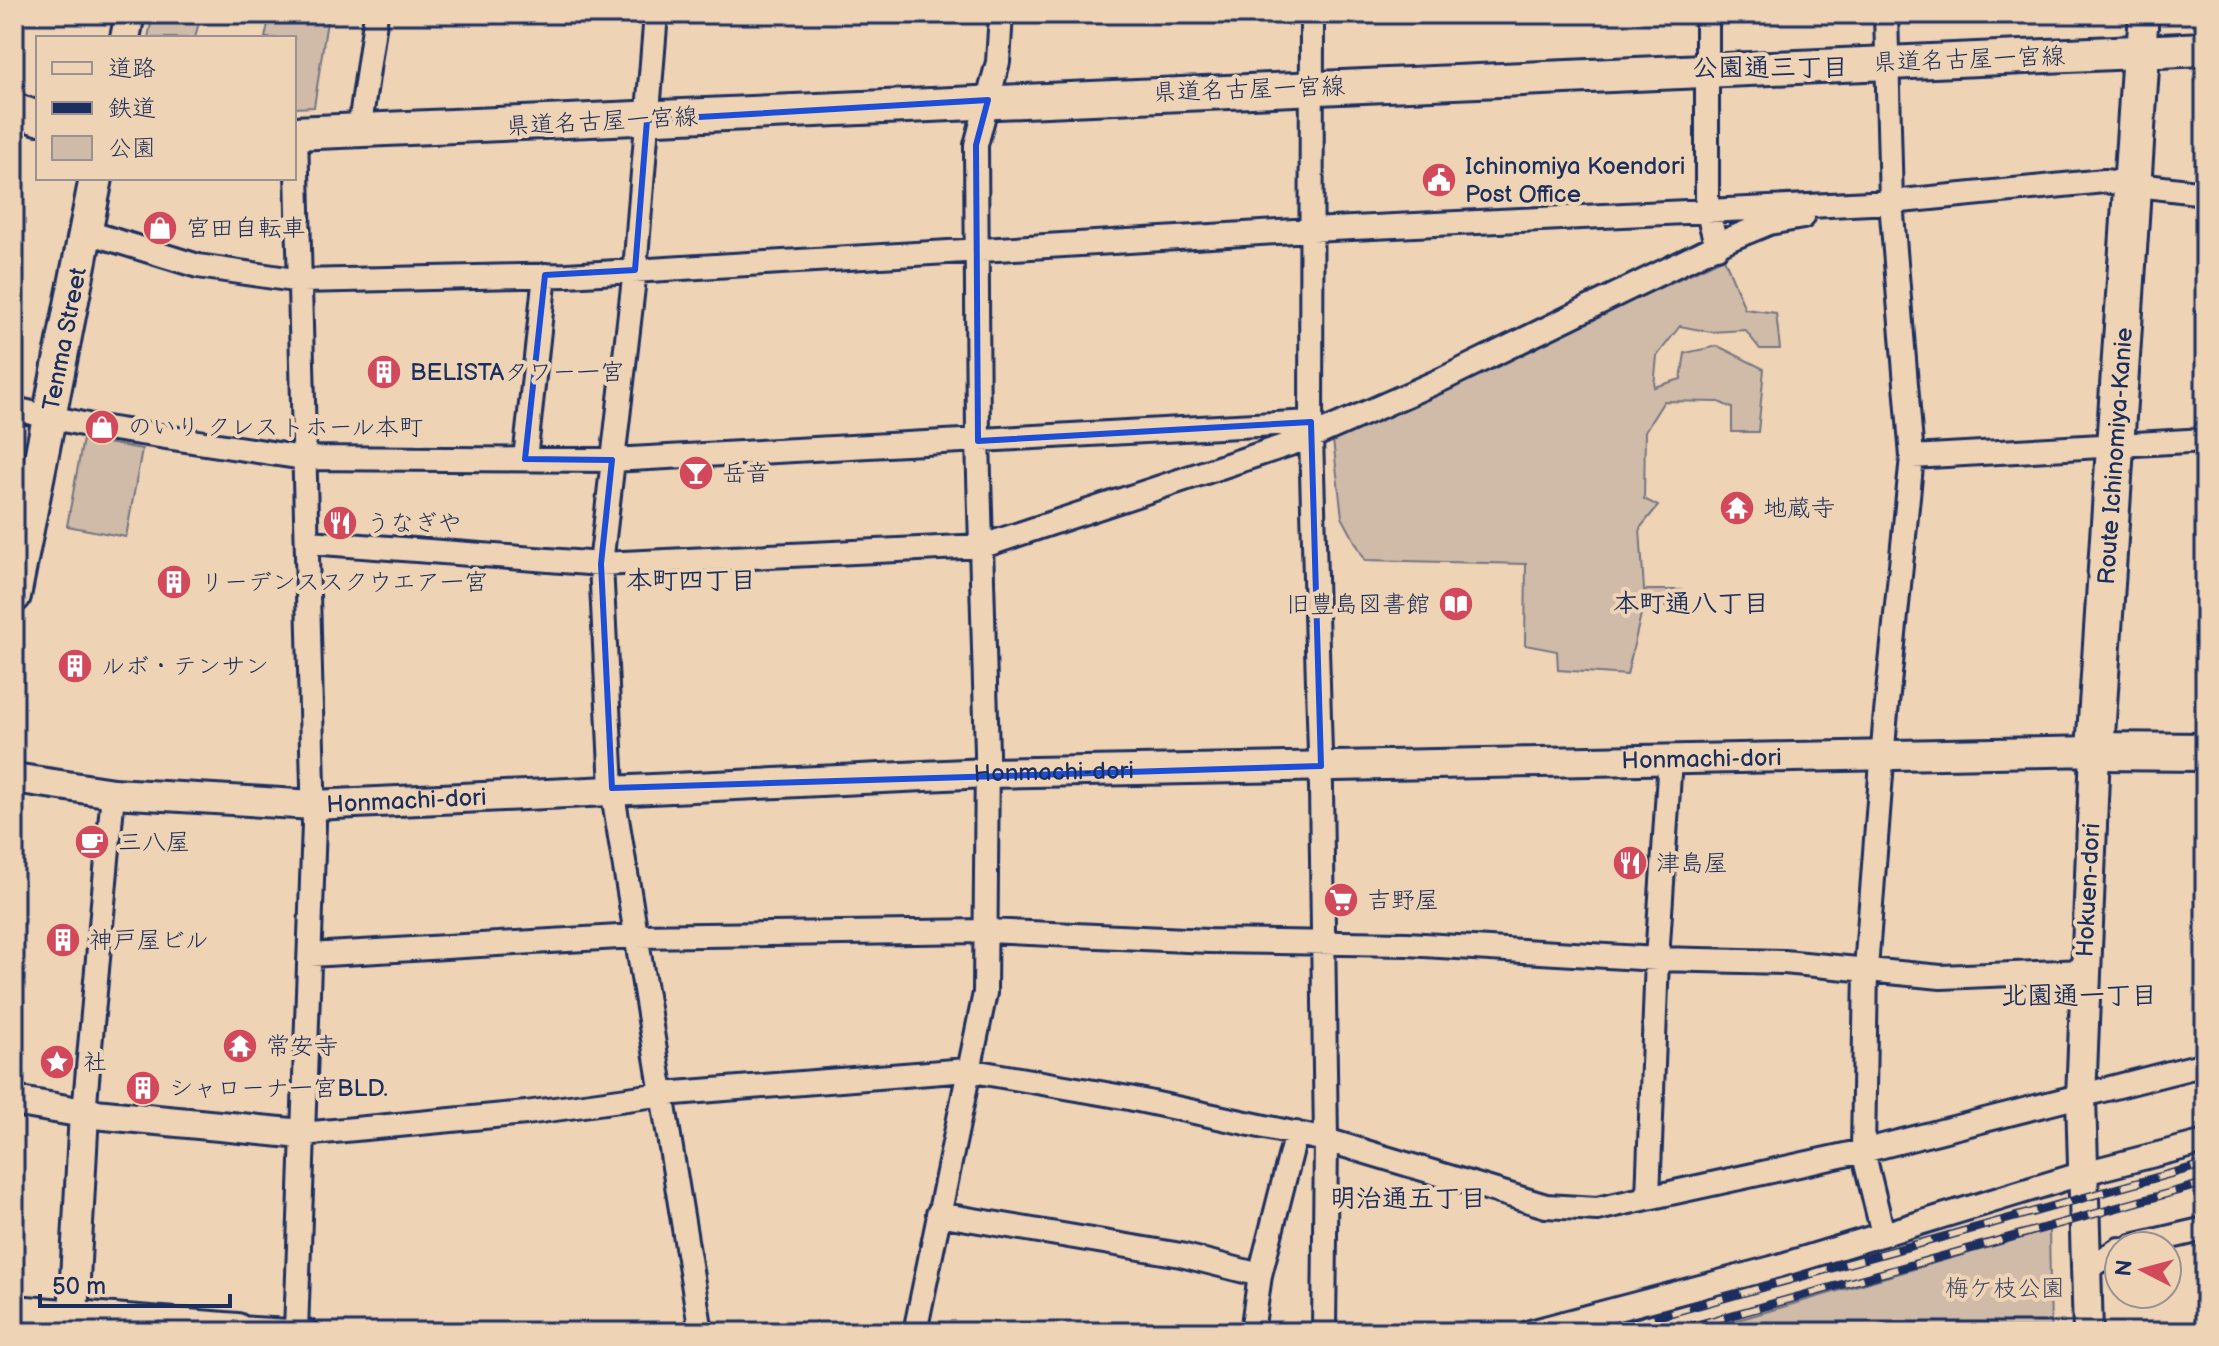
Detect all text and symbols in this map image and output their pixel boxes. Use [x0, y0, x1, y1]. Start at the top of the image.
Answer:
legend [36, 36, 296, 180]
street label: 県道名古屋一宮線 [1873, 42, 2065, 77]
district label: 公園通三丁目 [1692, 53, 1848, 84]
text: 道路 [108, 54, 156, 83]
street label: 県道名古屋一宮線 [1153, 72, 1345, 107]
text: 鉄道 [108, 94, 156, 123]
street label: 県道名古屋一宮線 [505, 102, 699, 141]
text: 公園 [108, 134, 156, 163]
place label: Ichinomiya Koendori Post Office [1465, 152, 1685, 209]
public building icon: Ichinomiya Koendori Post Office [1420, 161, 1458, 199]
shop icon: 宮田自転車 [141, 209, 179, 247]
place label: 宮田自転車 [186, 214, 306, 243]
street label: Tenma Street [37, 264, 93, 413]
street label: Route Ichinomiya-Kanie [2092, 327, 2139, 586]
building icon: BELISTAタワー一宮 [365, 353, 403, 391]
place label: BELISTAタワー一宮 [410, 358, 624, 387]
shop icon: のいり クレストホール本町 [83, 408, 121, 446]
place label: のいり クレストホール本町 [128, 413, 423, 442]
bar icon: 岳音 [677, 454, 715, 492]
place label: 岳音 [722, 459, 770, 488]
temple icon: 地蔵寺 [1718, 489, 1756, 527]
place label: 地蔵寺 [1763, 494, 1835, 523]
restaurant icon: うなぎや [321, 504, 359, 542]
place label: うなぎや [366, 509, 462, 538]
building icon: リーデンススクウエア一宮 [155, 563, 193, 601]
district label: 本町四丁目 [626, 566, 756, 597]
place label: リーデンススクウエア一宮 [200, 568, 488, 597]
library icon: 旧豊島図書館 [1437, 585, 1475, 623]
district label: 本町通八丁目 [1613, 589, 1769, 620]
place label: 旧豊島図書館 [1286, 590, 1430, 619]
building icon: ルボ・テンサン [56, 647, 94, 685]
place label: ルボ・テンサン [101, 652, 269, 681]
street label: Honmachi-dori [1621, 743, 1782, 775]
street label: Honmachi-dori [973, 756, 1134, 789]
street label: Honmachi-dori [326, 783, 487, 819]
street label: Hokuen-dori [2071, 822, 2106, 958]
cafe icon: 三八屋 [73, 823, 111, 861]
place label: 三八屋 [118, 828, 190, 857]
restaurant icon: 津島屋 [1611, 844, 1649, 882]
place label: 津島屋 [1656, 849, 1728, 878]
supermarket icon: 吉野屋 [1322, 881, 1360, 919]
place label: 吉野屋 [1367, 886, 1439, 915]
building icon: 神戸屋ビル [44, 921, 82, 959]
place label: 神戸屋ビル [89, 926, 209, 955]
district label: 北園通一丁目 [2001, 981, 2157, 1012]
temple icon: 常安寺 [221, 1027, 259, 1065]
place label: 常安寺 [266, 1032, 338, 1061]
place icon: 社 [38, 1043, 76, 1081]
place label: 社 [83, 1048, 107, 1077]
building icon: シャローナ一宮BLD. [124, 1069, 162, 1107]
place label: シャローナ一宮BLD. [169, 1074, 388, 1103]
district label: 明治通五丁目 [1330, 1184, 1486, 1215]
north arrow [2103, 1230, 2183, 1310]
scale bar [40, 1258, 230, 1308]
text: N [2110, 1258, 2139, 1278]
text: 50 m [52, 1272, 106, 1301]
park label: 梅ケ枝公園 [1945, 1274, 2065, 1303]

